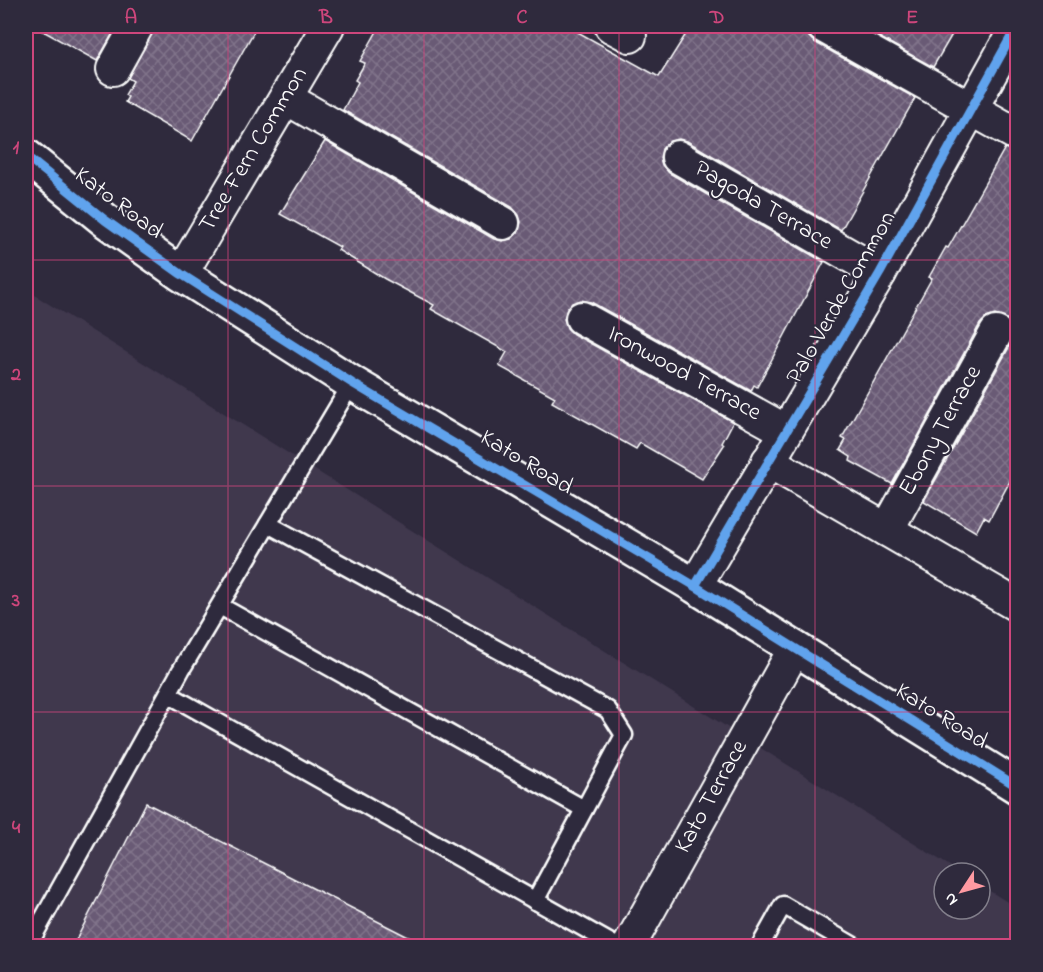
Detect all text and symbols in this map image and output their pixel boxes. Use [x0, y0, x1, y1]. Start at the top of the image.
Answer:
text: A [125, 4, 137, 33]
text: B [318, 4, 333, 33]
text: C [517, 4, 528, 33]
text: D [709, 4, 724, 33]
text: E [906, 4, 918, 33]
street label: Tree Fern Common [191, 61, 317, 239]
text: 1 [13, 134, 20, 163]
street label: Pagoda Terrace [687, 152, 839, 260]
street label: Kato Road [66, 159, 170, 249]
street label: Palo Verde Common [778, 205, 906, 391]
street label: Ironwood Terrace [601, 317, 768, 431]
street label: Ebony Terrace [891, 359, 992, 503]
text: 2 [10, 361, 21, 390]
street label: Kato Road [473, 421, 580, 505]
text: 3 [11, 587, 20, 616]
street label: Kato Road [888, 675, 995, 759]
street label: Kato Terrace [666, 734, 758, 860]
text: 4 [12, 814, 21, 843]
north arrow [932, 861, 992, 921]
text: N [938, 887, 964, 910]

